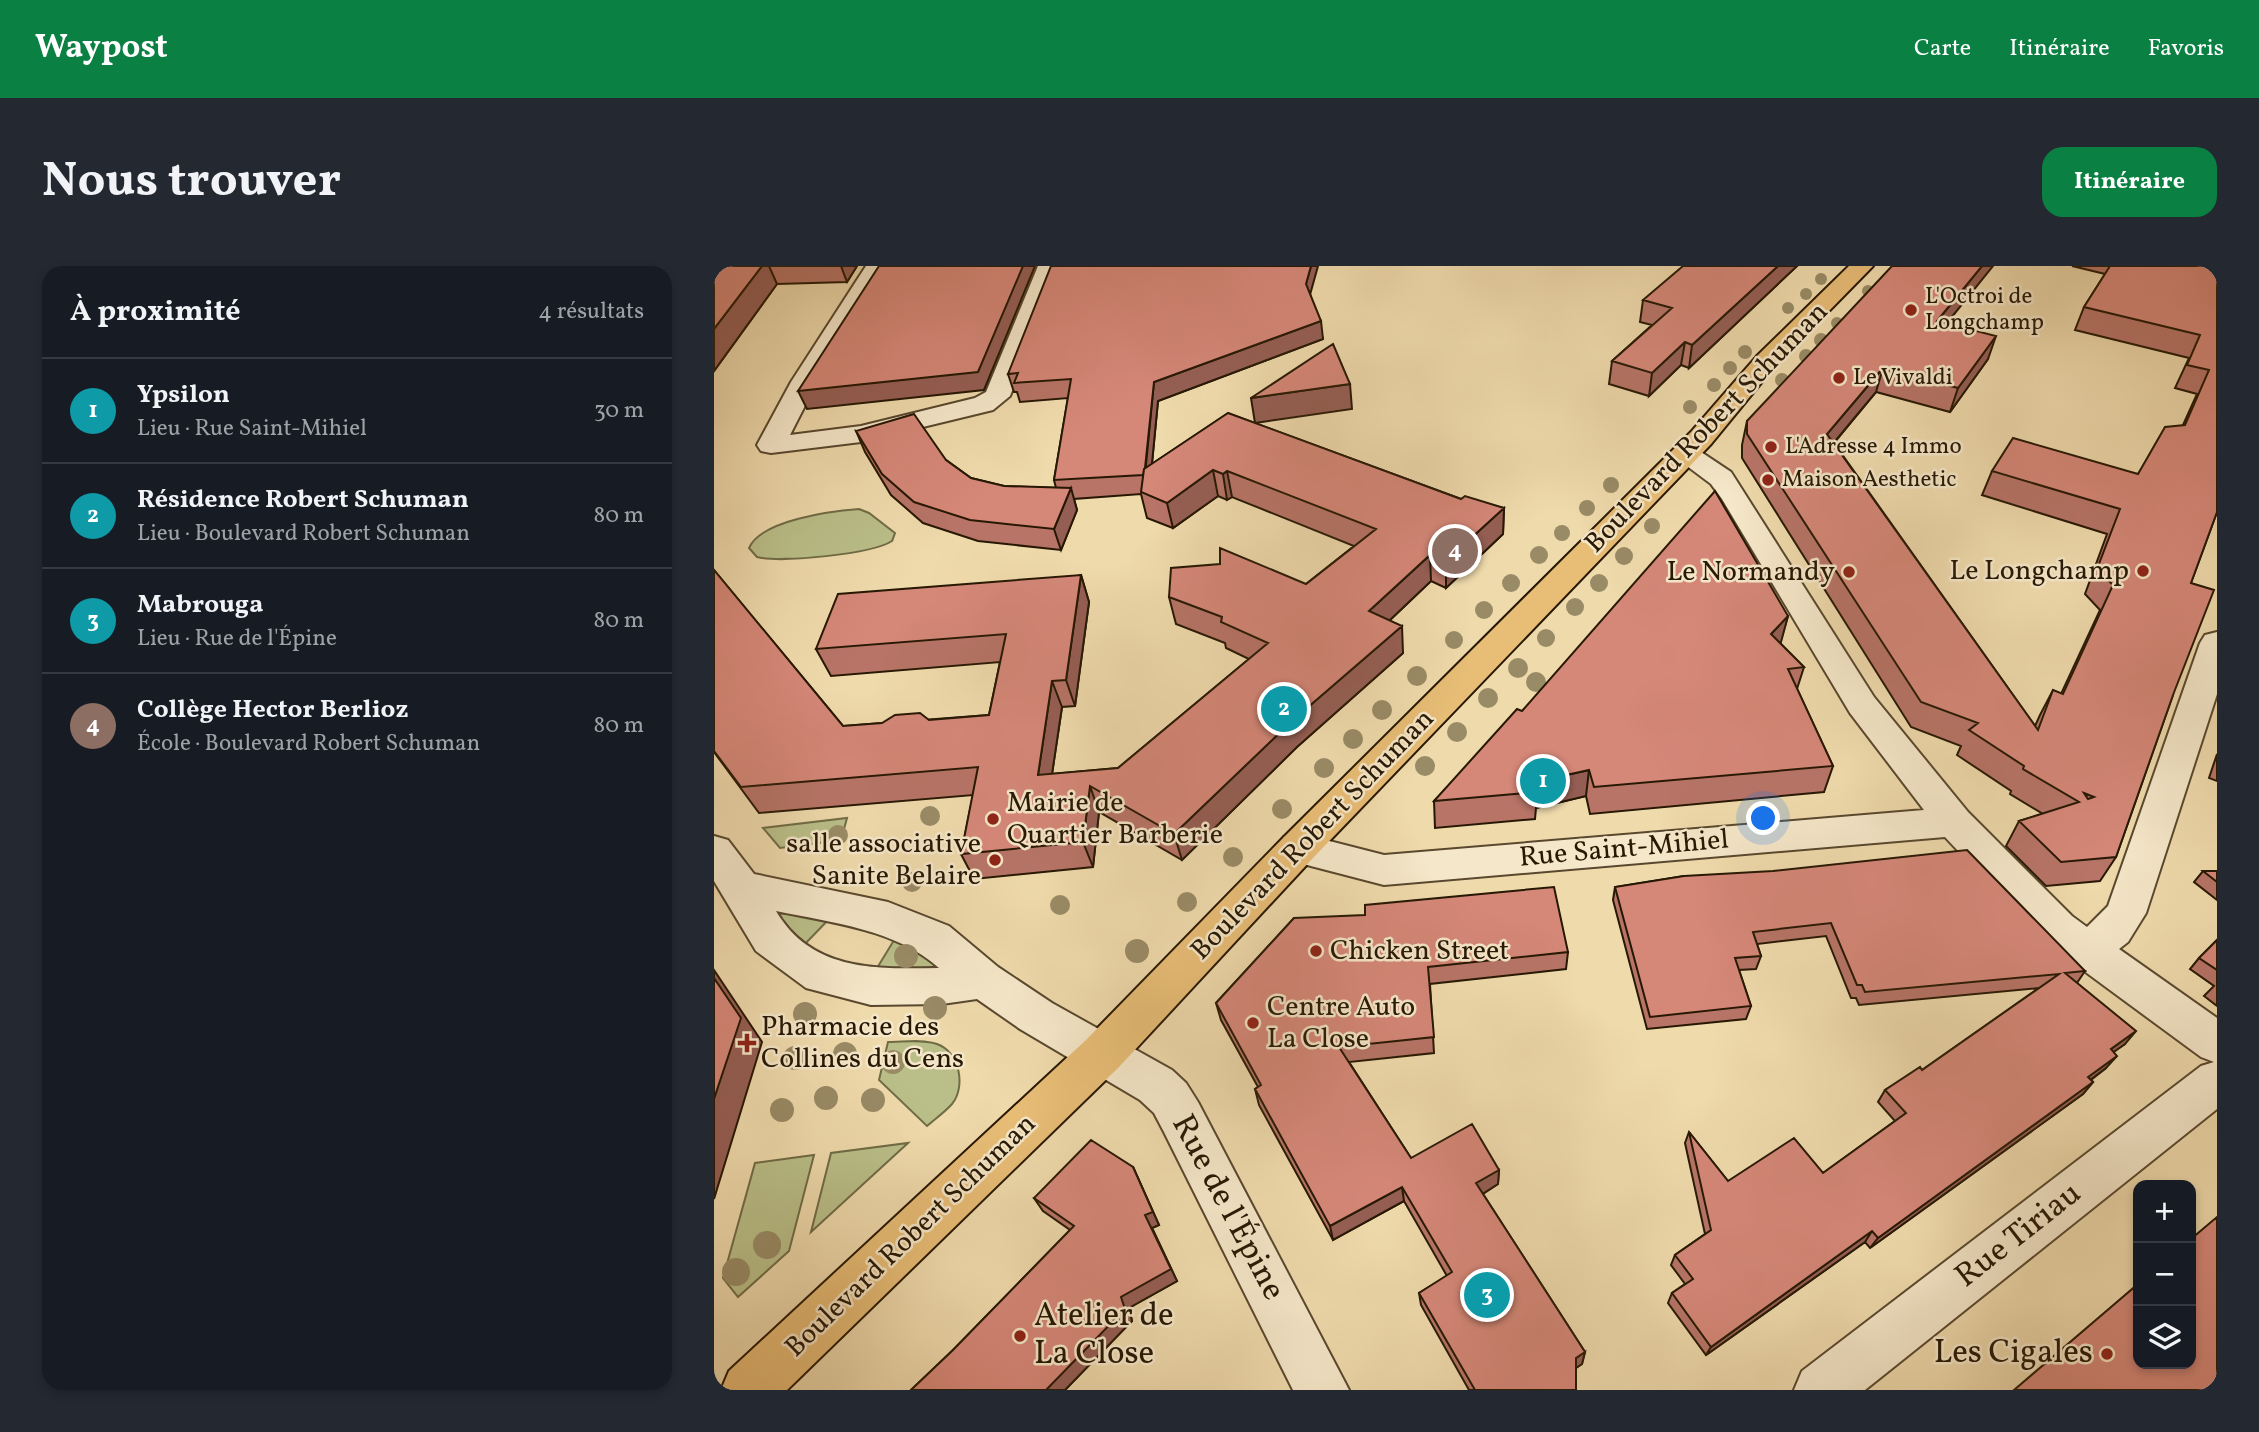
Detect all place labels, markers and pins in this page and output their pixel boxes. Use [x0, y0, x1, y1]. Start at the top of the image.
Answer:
place label: L'Octroi de Longchamp [1925, 281, 2044, 339]
marker: L'Octroi de Longchamp [1903, 302, 1919, 318]
place label: Le Vivaldi [1853, 362, 1953, 394]
marker: Le Vivaldi [1831, 370, 1847, 386]
place label: L'Adresse 4 Immo [1785, 431, 1962, 463]
marker: L'Adresse 4 Immo [1763, 439, 1779, 455]
place label: Maison Aesthetic [1782, 464, 1957, 496]
marker: Maison Aesthetic [1760, 472, 1776, 488]
pin: 4 [1432, 525, 1478, 577]
place label: Le Longchamp [1950, 552, 2129, 591]
place label: Le Normandy [1667, 553, 1835, 592]
marker: Le Longchamp [2135, 563, 2151, 579]
marker: Le Normandy [1841, 564, 1857, 580]
pin: 2 [1261, 683, 1307, 735]
pin: 1 [1520, 755, 1566, 807]
place label: Mairie de Quartier Barberie [1007, 784, 1223, 855]
marker: Mairie de Quartier Barberie [985, 811, 1001, 827]
place label: salle associative Sanite Belaire [786, 825, 981, 896]
marker: salle associative Sanite Belaire [987, 852, 1003, 868]
place label: Chicken Street [1330, 932, 1509, 971]
marker: Chicken Street [1308, 943, 1324, 959]
place label: Centre Auto La Close [1267, 988, 1415, 1059]
place label: Pharmacie des Collines du Cens [761, 1008, 964, 1079]
marker: Centre Auto La Close [1245, 1015, 1261, 1031]
marker: Pharmacie des Collines du Cens [739, 1035, 755, 1051]
pin: 3 [1464, 1269, 1510, 1321]
place label: Atelier de La Close [1034, 1294, 1174, 1378]
marker: Atelier de La Close [1012, 1328, 1028, 1344]
place label: Les Cigales [1934, 1331, 2093, 1377]
marker: Les Cigales [2099, 1346, 2115, 1362]

